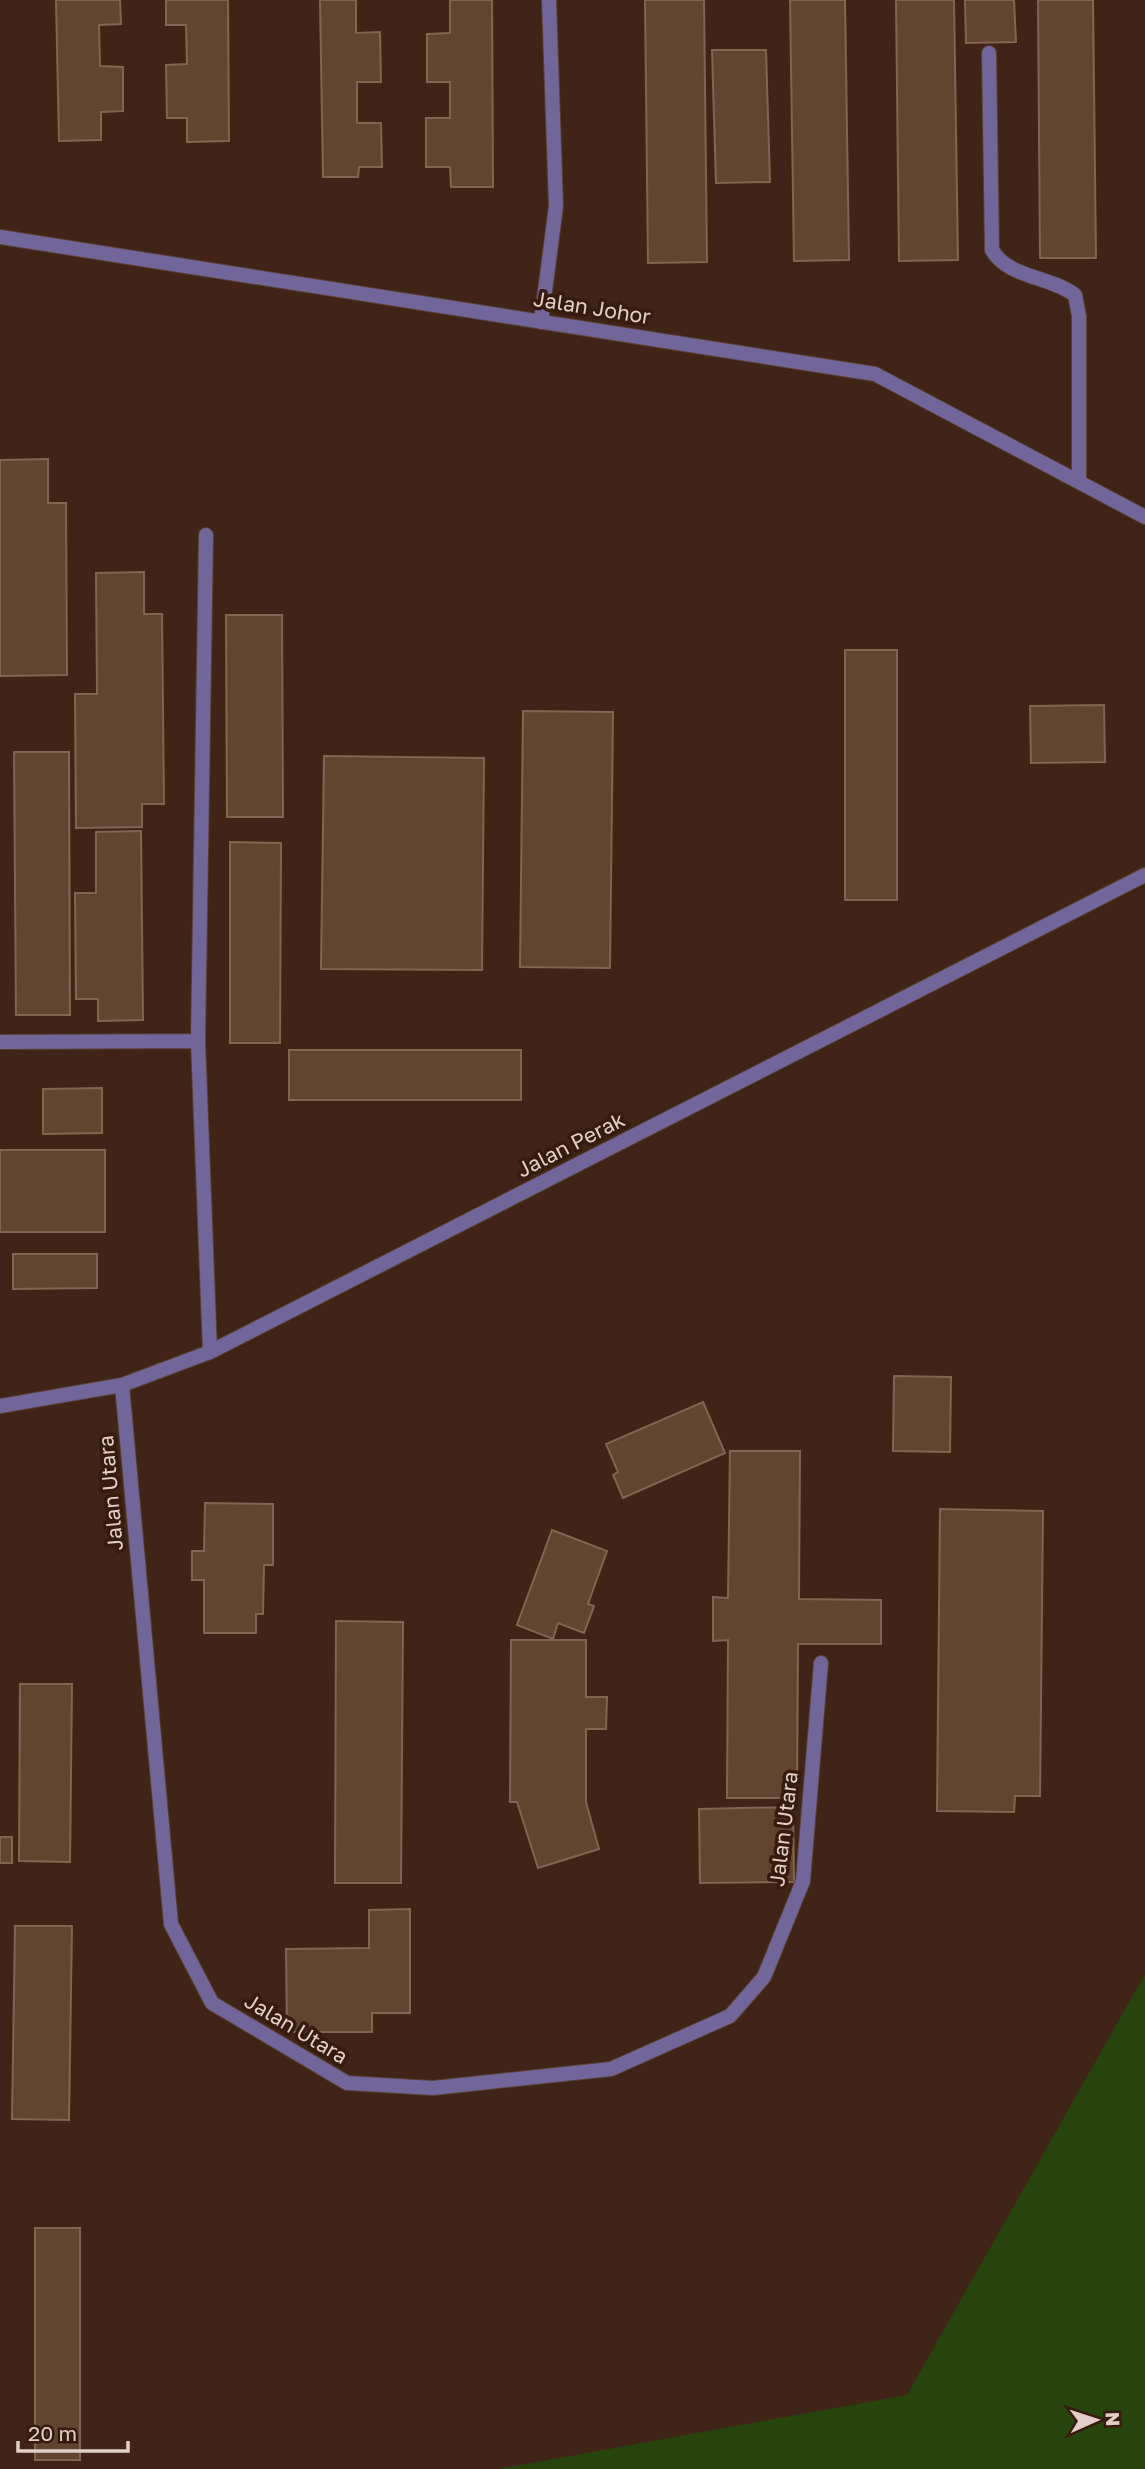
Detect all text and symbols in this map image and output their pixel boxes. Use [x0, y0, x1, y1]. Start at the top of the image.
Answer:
street label: Jalan Johor [532, 285, 653, 329]
street label: Jalan Perak [512, 1106, 629, 1182]
street label: Jalan Utara [92, 1434, 128, 1552]
street label: Jalan Utara [763, 1770, 803, 1888]
street label: Jalan Utara [240, 1987, 353, 2069]
north arrow [1061, 2385, 1131, 2455]
scale bar [18, 2410, 128, 2454]
text: N [1102, 2411, 1125, 2427]
text: 20 m [28, 2420, 77, 2446]

